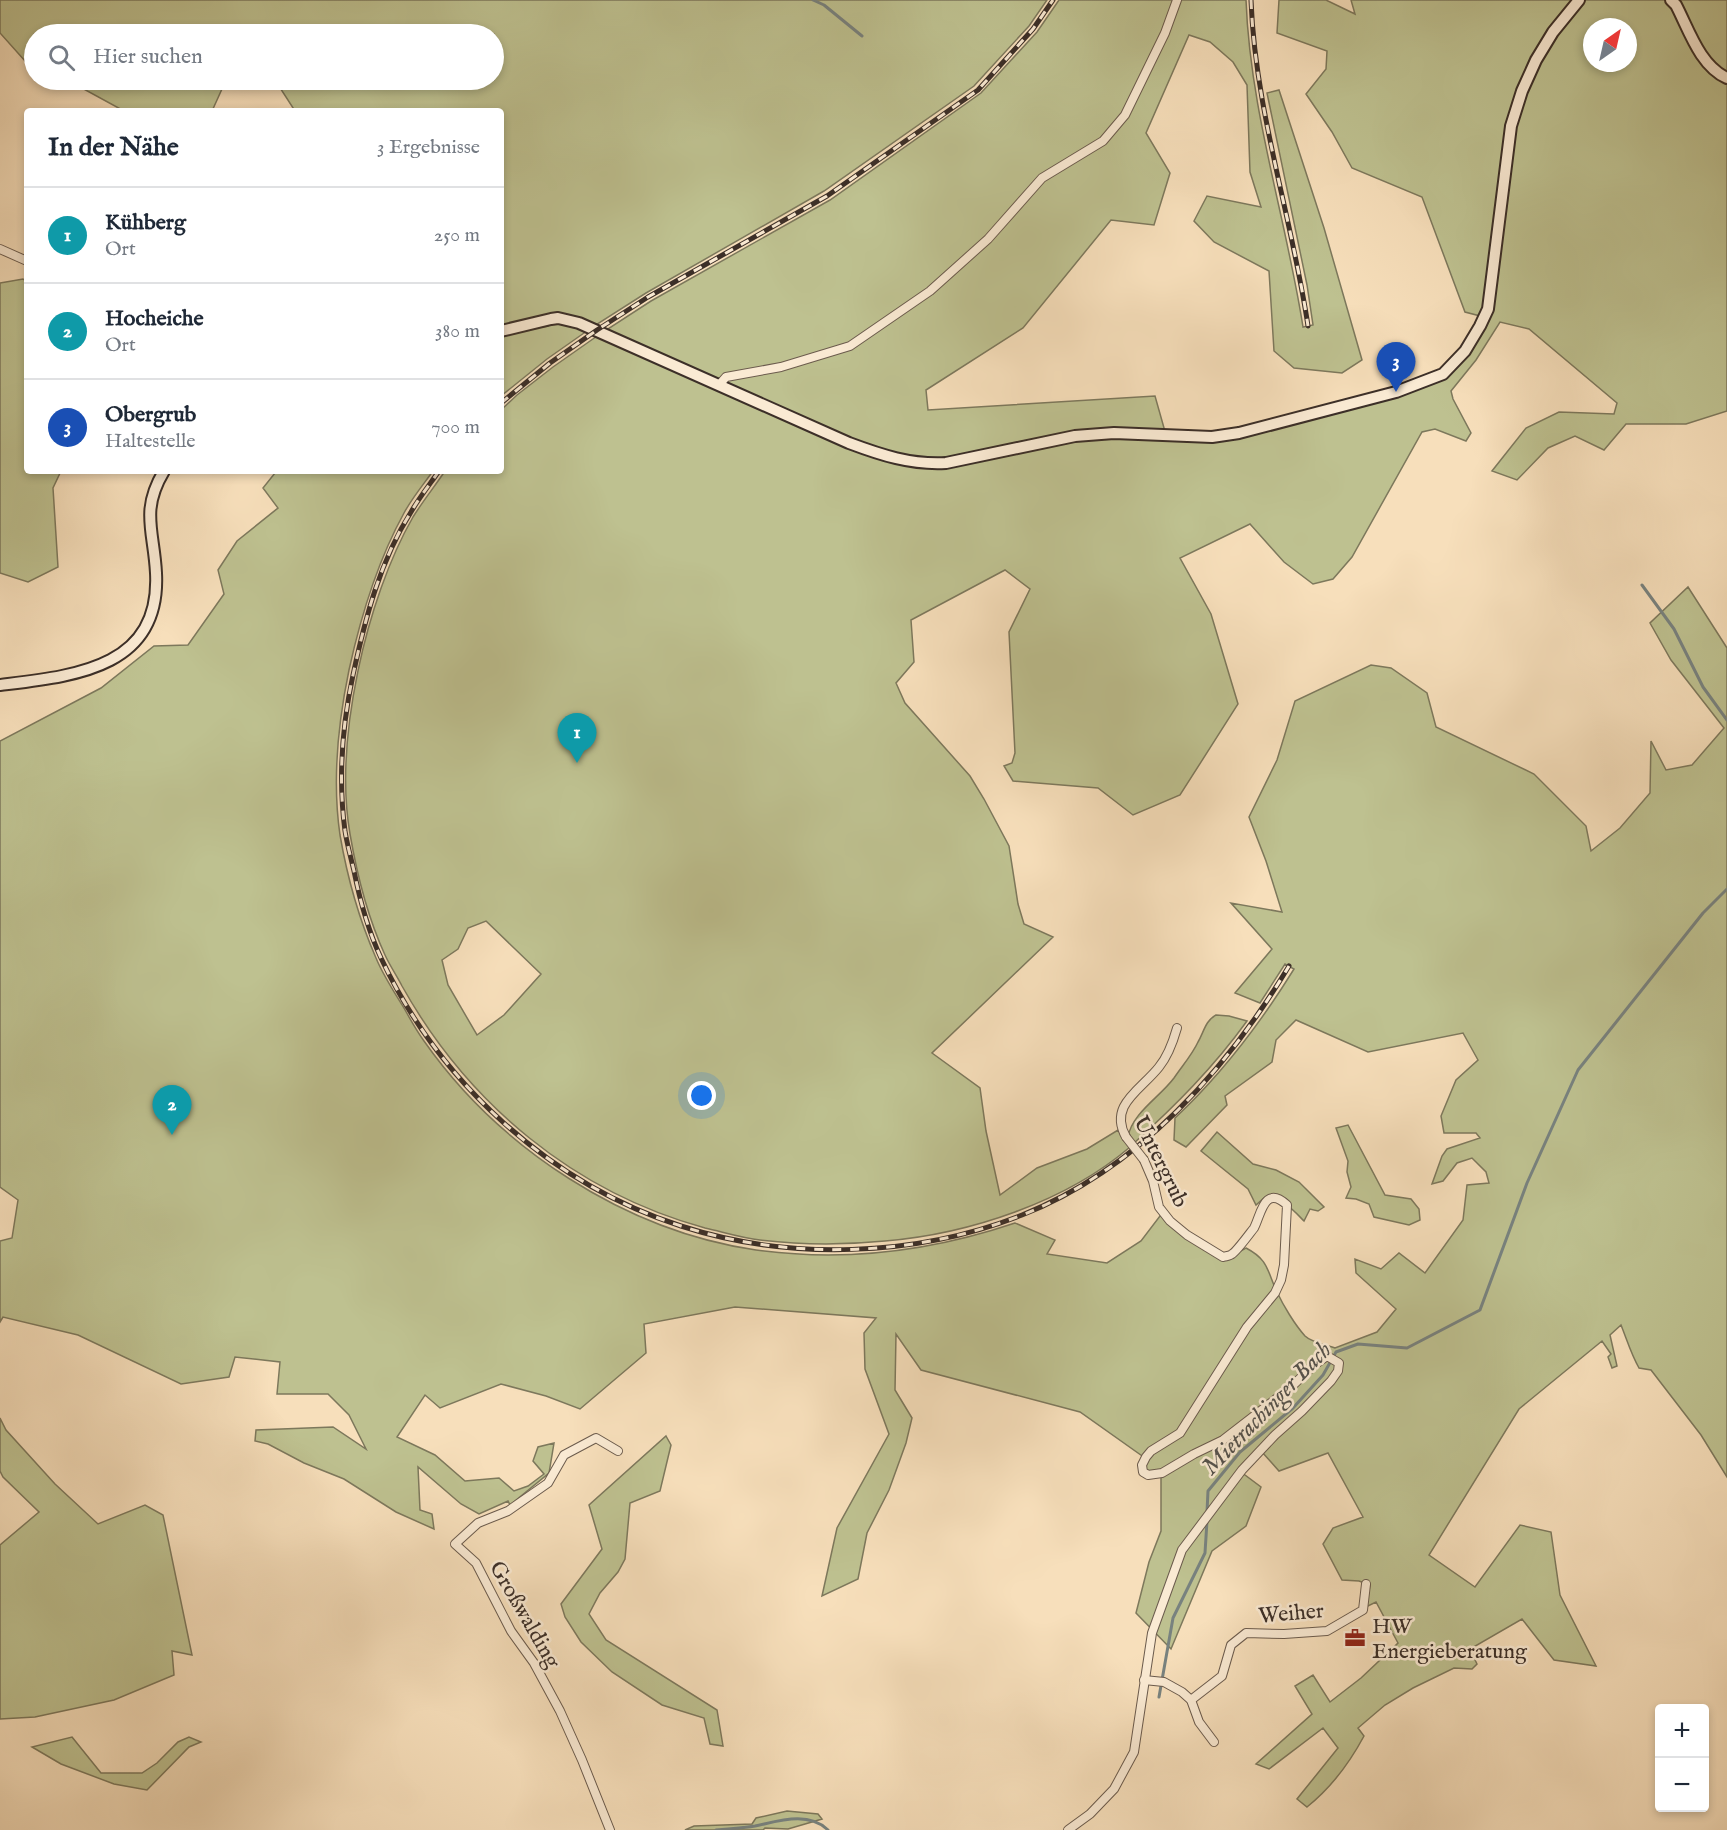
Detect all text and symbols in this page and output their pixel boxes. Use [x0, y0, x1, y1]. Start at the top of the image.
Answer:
north arrow [1583, 18, 1637, 72]
search box [24, 24, 504, 90]
icon: search [45, 41, 78, 74]
text: Hier suchen [93, 43, 203, 71]
text: In der Nähe [48, 131, 179, 164]
text: 3 Ergebnisse [377, 135, 480, 160]
text: Kühberg [105, 209, 186, 237]
text: 1 [64, 223, 71, 248]
text: 250 m [434, 223, 480, 248]
text: Ort [105, 237, 136, 262]
text: Hocheiche [105, 305, 204, 333]
text: 2 [63, 319, 72, 344]
text: 380 m [435, 319, 480, 344]
text: Ort [105, 333, 136, 358]
pin: 3 [1376, 342, 1416, 392]
text: Obergrub [105, 401, 196, 429]
text: 3 [64, 415, 71, 440]
text: 700 m [431, 415, 480, 440]
text: Haltestelle [105, 429, 195, 454]
pin: 1 [558, 714, 596, 763]
your location [687, 1081, 716, 1110]
pin: 2 [152, 1086, 192, 1135]
street label: Untergrub [1126, 1111, 1195, 1213]
water label: Mietrachinger Bach [1195, 1336, 1339, 1482]
street label: Großwalding [482, 1556, 567, 1675]
street label: Weiher [1257, 1597, 1325, 1631]
place label: HW Energieberatung [1372, 1613, 1528, 1666]
office icon: HW Energieberatung [1343, 1626, 1367, 1650]
map controls [1655, 1704, 1709, 1812]
button: + [1655, 1704, 1709, 1758]
button: − [1655, 1758, 1709, 1812]

